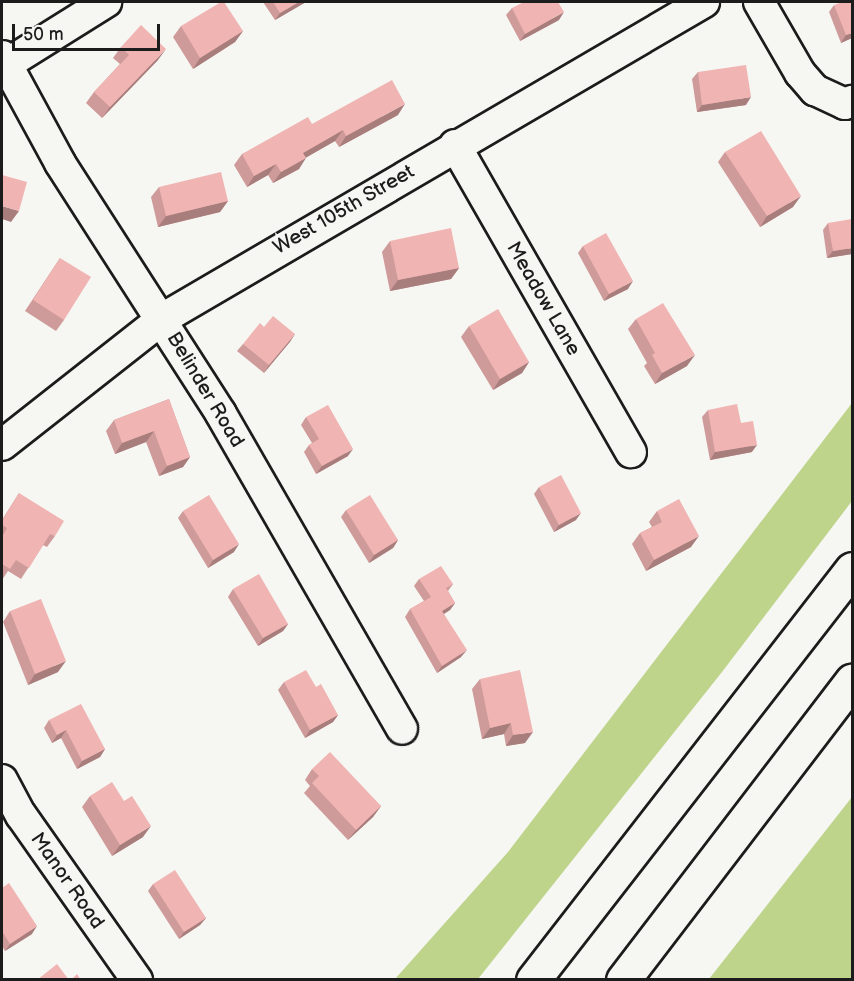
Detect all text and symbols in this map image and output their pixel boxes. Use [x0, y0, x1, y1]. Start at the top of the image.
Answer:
scale bar [15, 12, 164, 50]
text: 50 m [23, 24, 64, 45]
street label: West 105th Street [269, 160, 419, 260]
street label: Meadow Lane [501, 238, 585, 360]
street label: Belinder Road [161, 328, 249, 452]
street label: Manor Road [25, 828, 109, 934]

